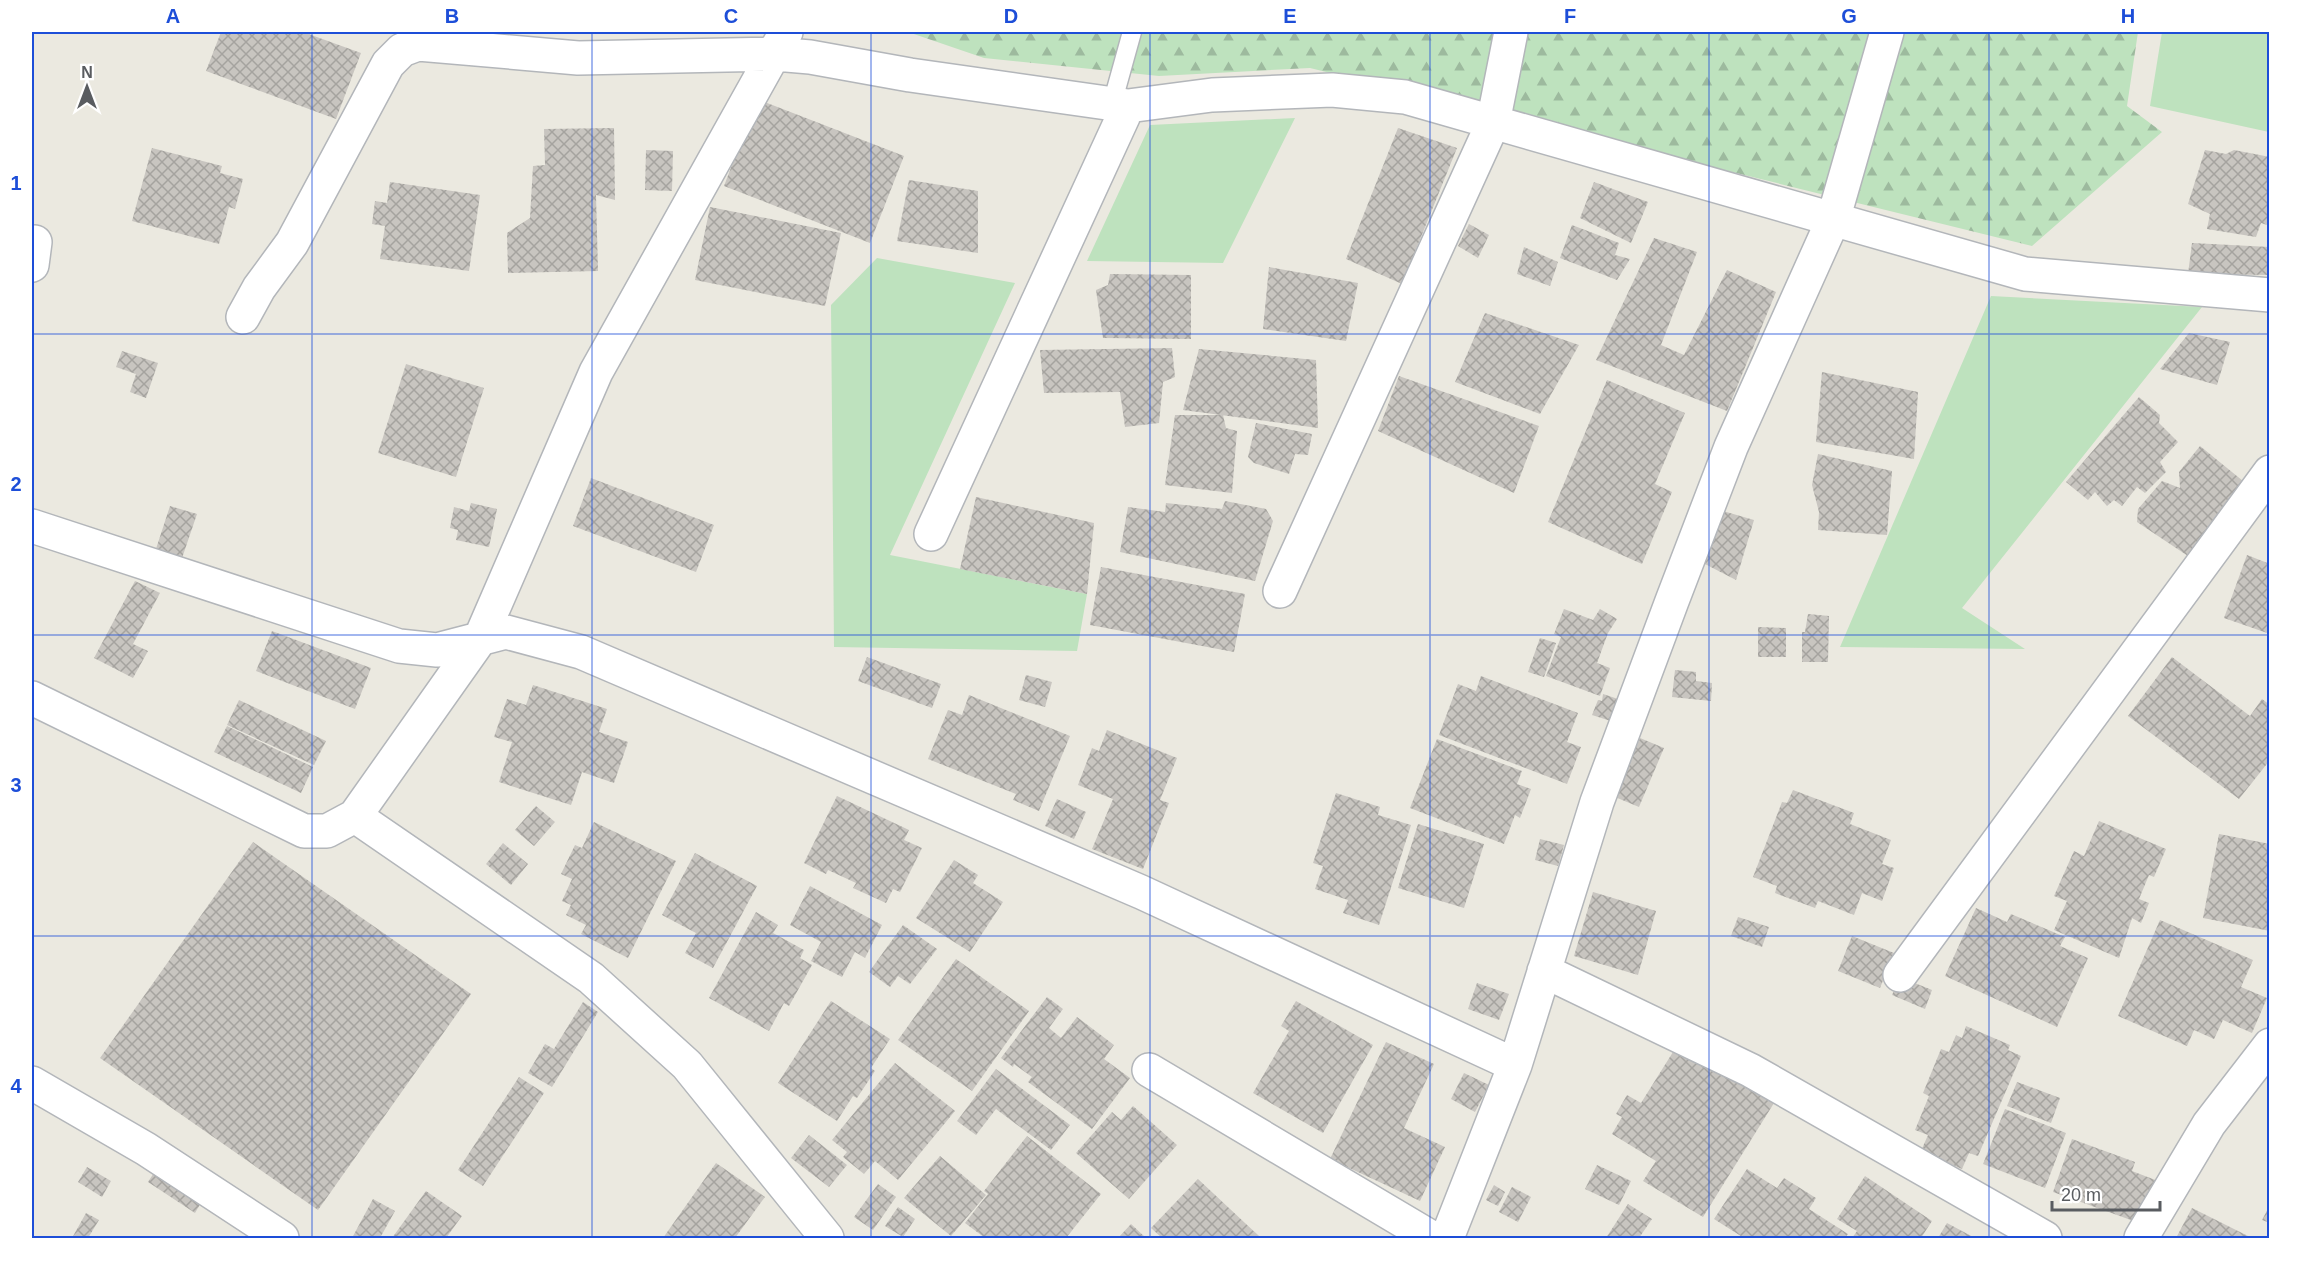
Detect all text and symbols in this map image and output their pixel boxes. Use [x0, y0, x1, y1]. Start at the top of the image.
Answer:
text: A [166, 5, 180, 27]
text: B [445, 5, 459, 27]
text: C [724, 5, 738, 27]
text: D [1004, 5, 1018, 27]
text: E [1283, 5, 1297, 27]
text: F [1564, 5, 1576, 27]
text: G [1841, 5, 1857, 27]
text: H [2121, 5, 2135, 27]
north arrow [57, 57, 117, 117]
text: N [81, 64, 93, 81]
text: 1 [10, 172, 22, 194]
text: 2 [10, 473, 22, 495]
text: 3 [10, 774, 22, 796]
text: 4 [10, 1075, 22, 1097]
scale bar [2052, 1174, 2160, 1212]
text: 20 m [2061, 1185, 2101, 1205]

